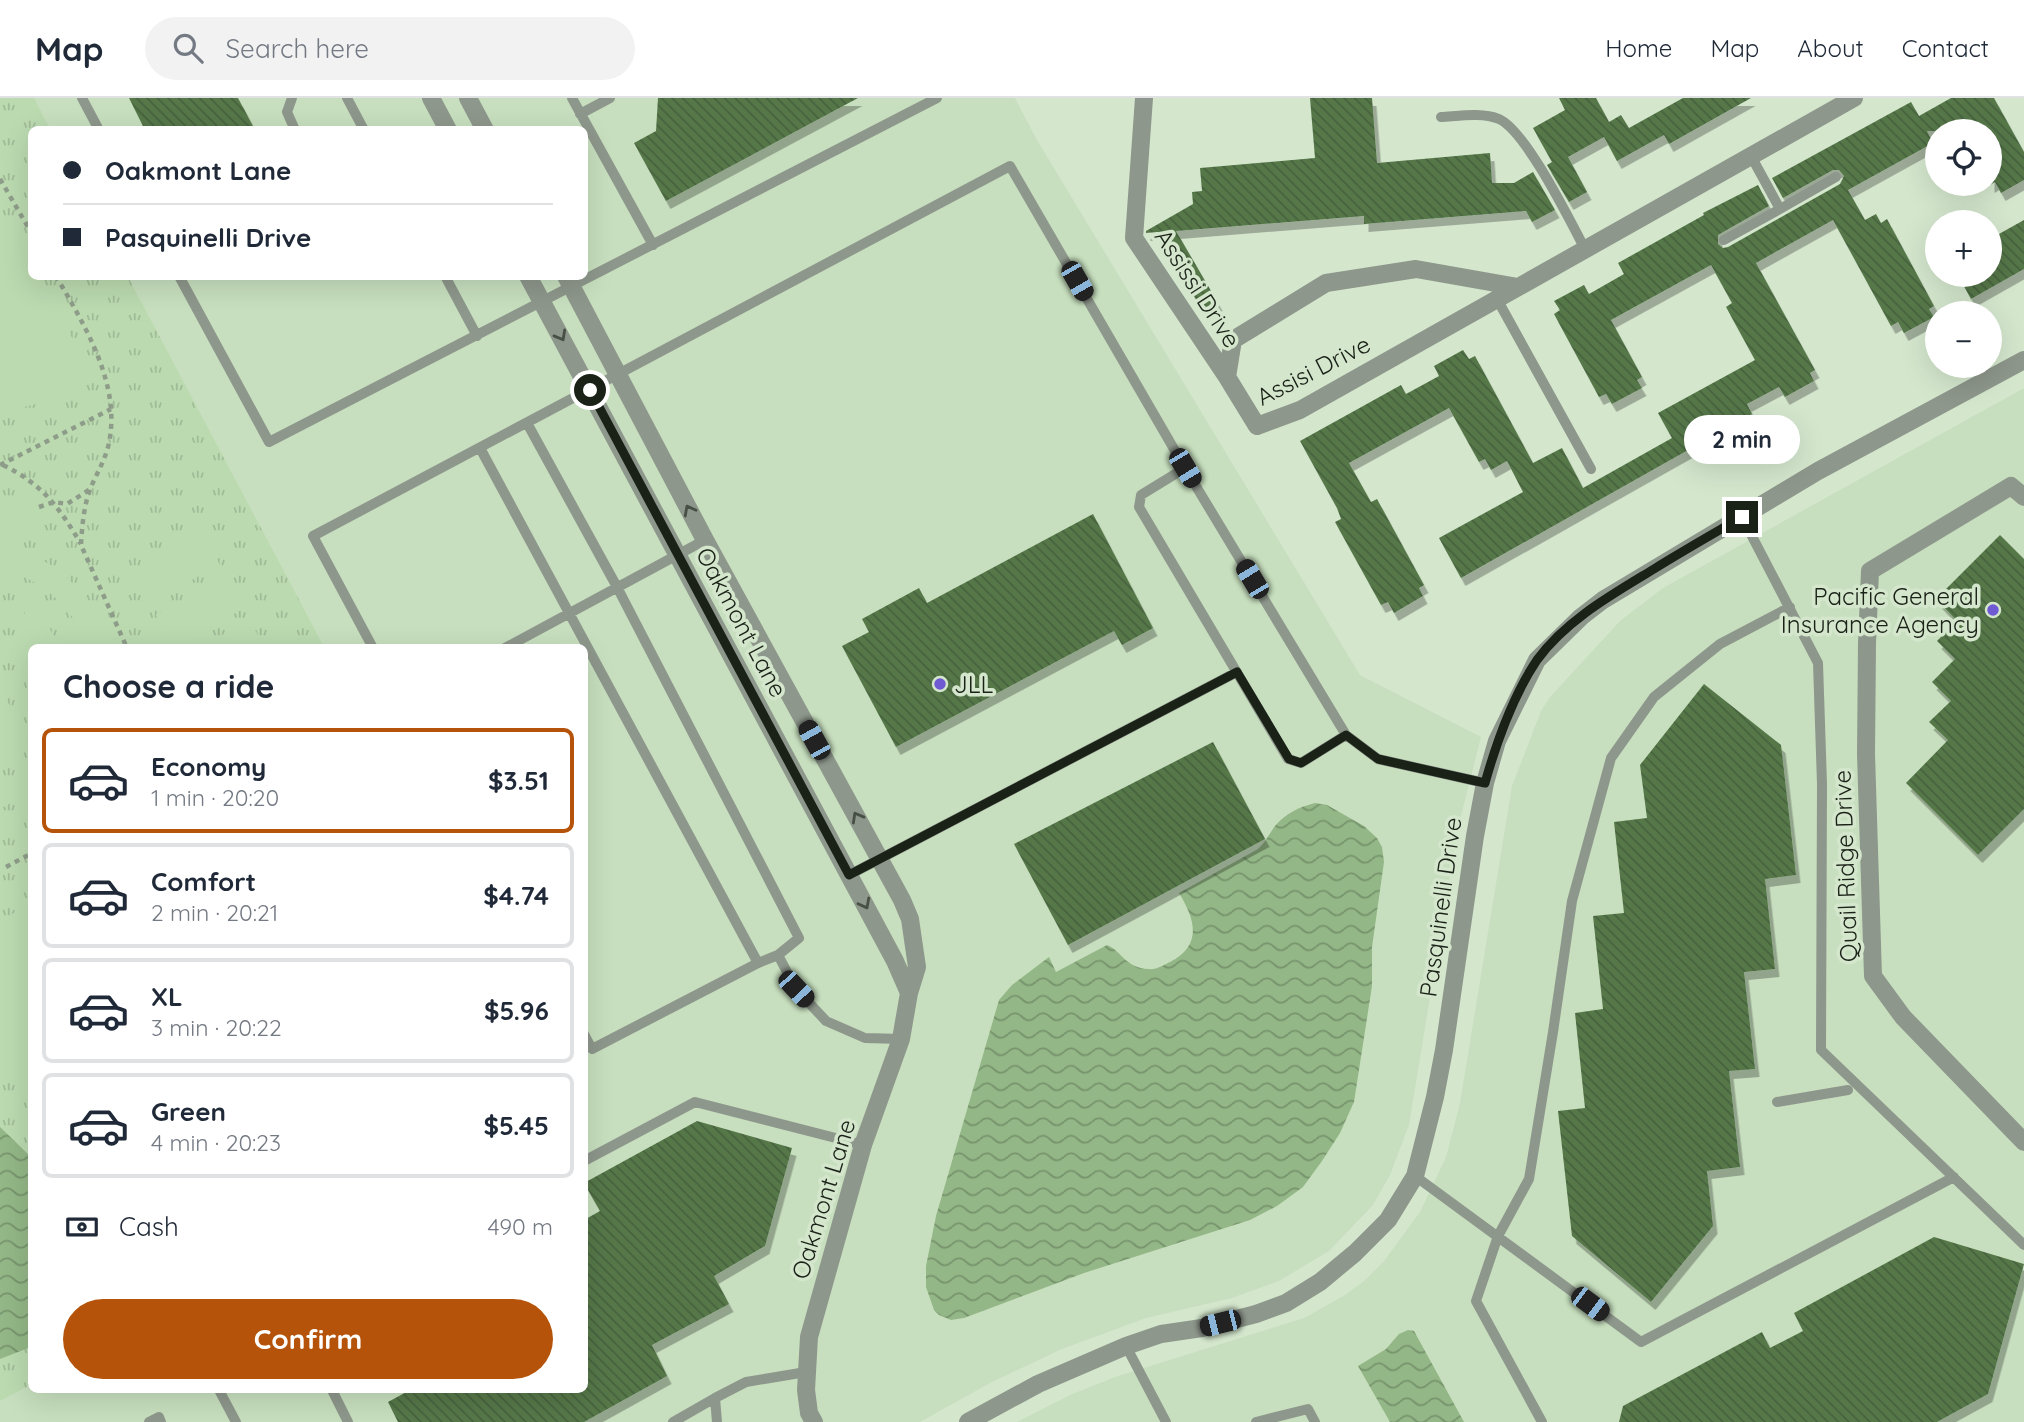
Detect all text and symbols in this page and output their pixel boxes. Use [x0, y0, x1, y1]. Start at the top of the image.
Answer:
search box [145, 17, 635, 80]
text: Map [35, 28, 103, 69]
icon: search [169, 29, 207, 67]
text: Search here [225, 32, 369, 65]
text: Home [1605, 33, 1672, 63]
text: Map [1710, 33, 1759, 63]
text: About [1797, 33, 1864, 63]
text: Contact [1902, 33, 1989, 63]
map controls [1925, 119, 2002, 378]
button: locate [1925, 119, 2002, 196]
text: Oakmont Lane [105, 154, 291, 187]
button: + [1925, 210, 2002, 287]
text: Pasquinelli Drive [105, 221, 311, 254]
street label: Assissi Drive [1149, 223, 1247, 353]
car [1058, 258, 1097, 304]
button: − [1925, 301, 2002, 378]
one-way arrow [552, 329, 566, 342]
street label: Assisi Drive [1251, 329, 1375, 411]
route start [574, 374, 606, 406]
callout: 2 min [1684, 416, 1800, 464]
text: 2 min [1712, 425, 1772, 454]
car [1166, 445, 1205, 491]
route end [1726, 501, 1758, 533]
one-way arrow [684, 505, 697, 517]
street label: Oakmont Lane [690, 542, 794, 702]
car [1233, 556, 1272, 602]
place label: Pacific General Insurance Agency [1781, 581, 1979, 639]
marker: Pacific General Insurance Agency [1985, 602, 2001, 618]
text: Choose a ride [63, 666, 275, 706]
place label: JLL [954, 669, 993, 699]
marker: JLL [932, 676, 948, 692]
car [795, 717, 834, 763]
icon: car [67, 749, 130, 812]
text: Economy [151, 750, 266, 783]
text: $3.51 [488, 764, 549, 797]
street label: Quail Ridge Drive [1827, 769, 1863, 963]
text: 1 min · 20:20 [151, 783, 279, 812]
one-way arrow [852, 812, 865, 824]
street label: Pasquinelli Drive [1413, 815, 1467, 999]
icon: car [67, 864, 130, 927]
text: Comfort [151, 865, 256, 898]
text: $4.74 [483, 879, 549, 912]
one-way arrow [856, 897, 870, 909]
text: 2 min · 20:21 [151, 898, 278, 927]
car [774, 966, 819, 1012]
icon: car [67, 979, 130, 1042]
text: XL [151, 980, 183, 1013]
text: $5.96 [484, 994, 549, 1027]
text: 3 min · 20:22 [151, 1013, 282, 1042]
icon: car [67, 1094, 130, 1157]
text: Green [151, 1095, 226, 1128]
text: $5.45 [484, 1109, 549, 1142]
street label: Oakmont Lane [784, 1115, 862, 1283]
text: 4 min · 20:23 [151, 1128, 281, 1157]
icon: cash [63, 1208, 101, 1246]
text: Cash [119, 1210, 179, 1243]
text: 490 m [488, 1212, 553, 1241]
car [1567, 1283, 1614, 1325]
button: Confirm [63, 1299, 553, 1379]
car [1198, 1308, 1243, 1338]

